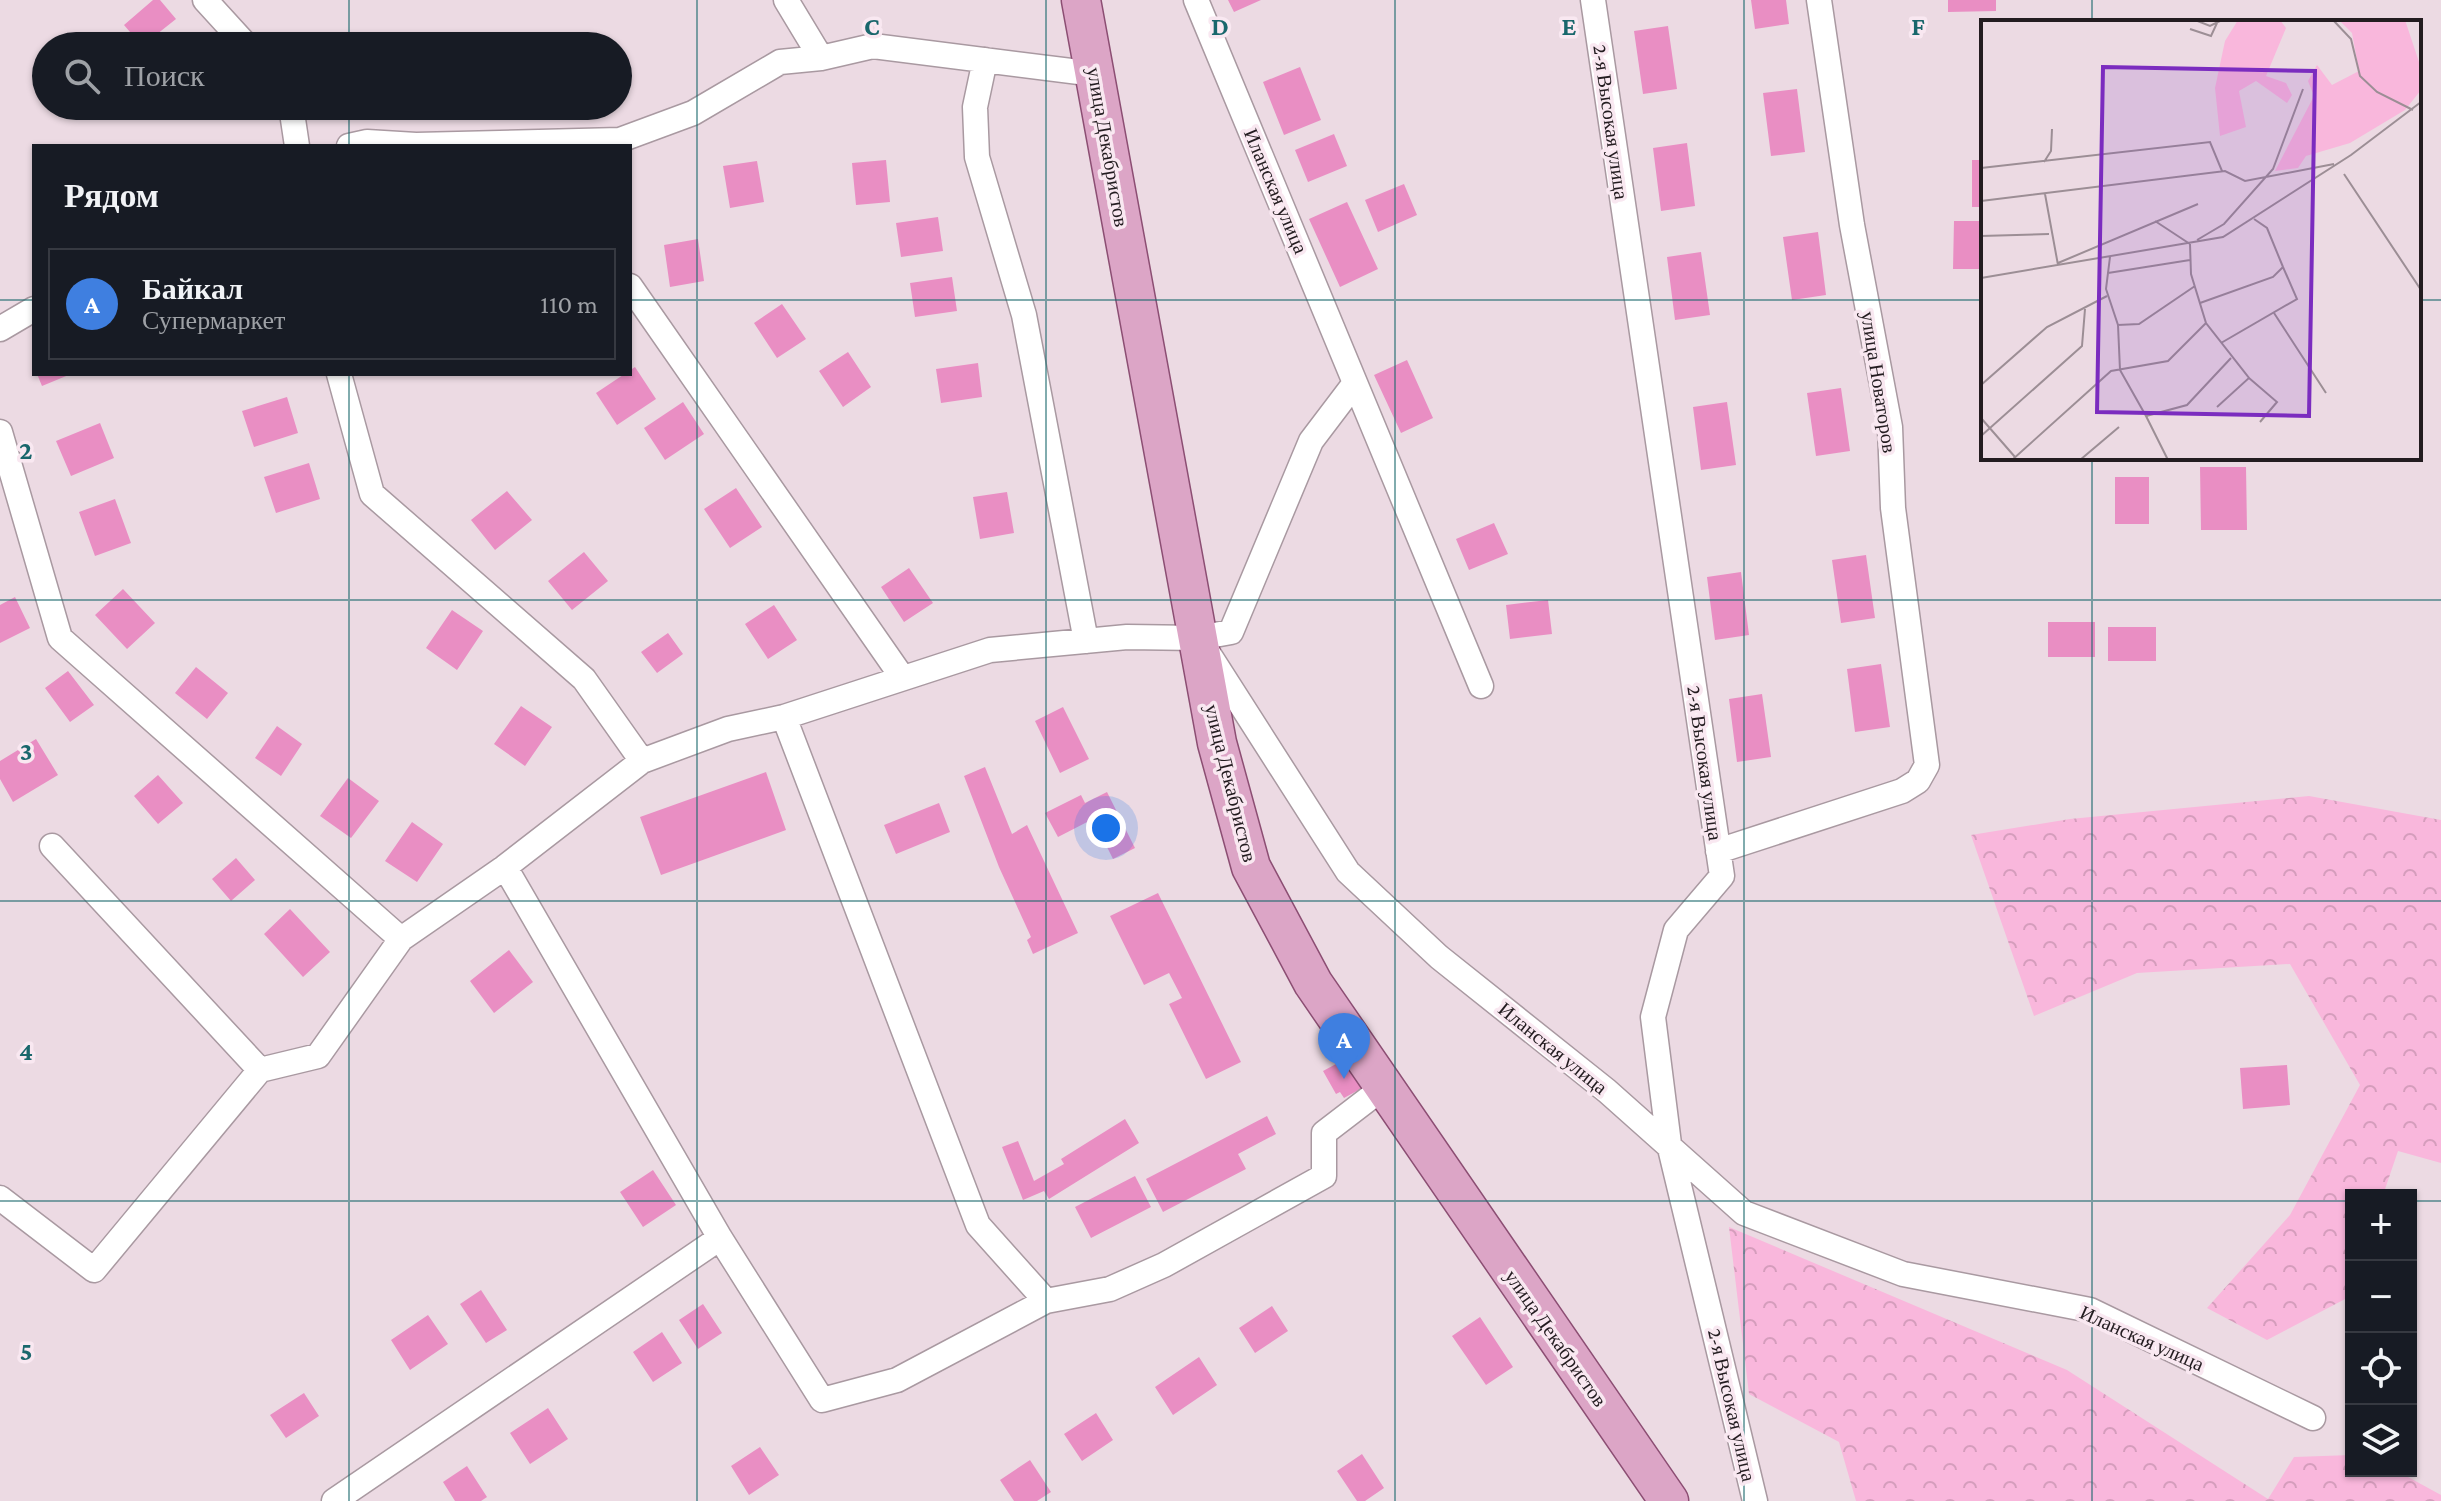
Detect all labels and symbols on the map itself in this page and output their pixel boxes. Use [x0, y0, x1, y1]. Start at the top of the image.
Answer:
text: C [864, 12, 880, 41]
text: D [1211, 12, 1229, 41]
text: E [1562, 12, 1577, 41]
text: F [1911, 12, 1925, 41]
inset map [1981, 20, 2421, 460]
street label: 2-я Высокая улица [1588, 43, 1633, 201]
street label: улица Декабристов [1082, 65, 1133, 229]
street label: Иланская улица [1239, 125, 1312, 257]
street label: улица Новаторов [1856, 310, 1901, 455]
text: 2 [19, 436, 33, 465]
street label: 2-я Высокая улица [1682, 684, 1727, 842]
street label: улица Декабристов [1200, 702, 1261, 864]
text: 3 [20, 737, 32, 766]
your location [1086, 808, 1126, 848]
street label: Иланская улица [1494, 997, 1612, 1099]
pin: A [1318, 1013, 1370, 1079]
text: 4 [19, 1037, 33, 1066]
street label: улица Декабристов [1500, 1265, 1611, 1411]
street label: Иланская улица [2076, 1301, 2208, 1376]
street label: 2-я Высокая улица [1703, 1327, 1760, 1484]
text: 5 [20, 1337, 32, 1366]

